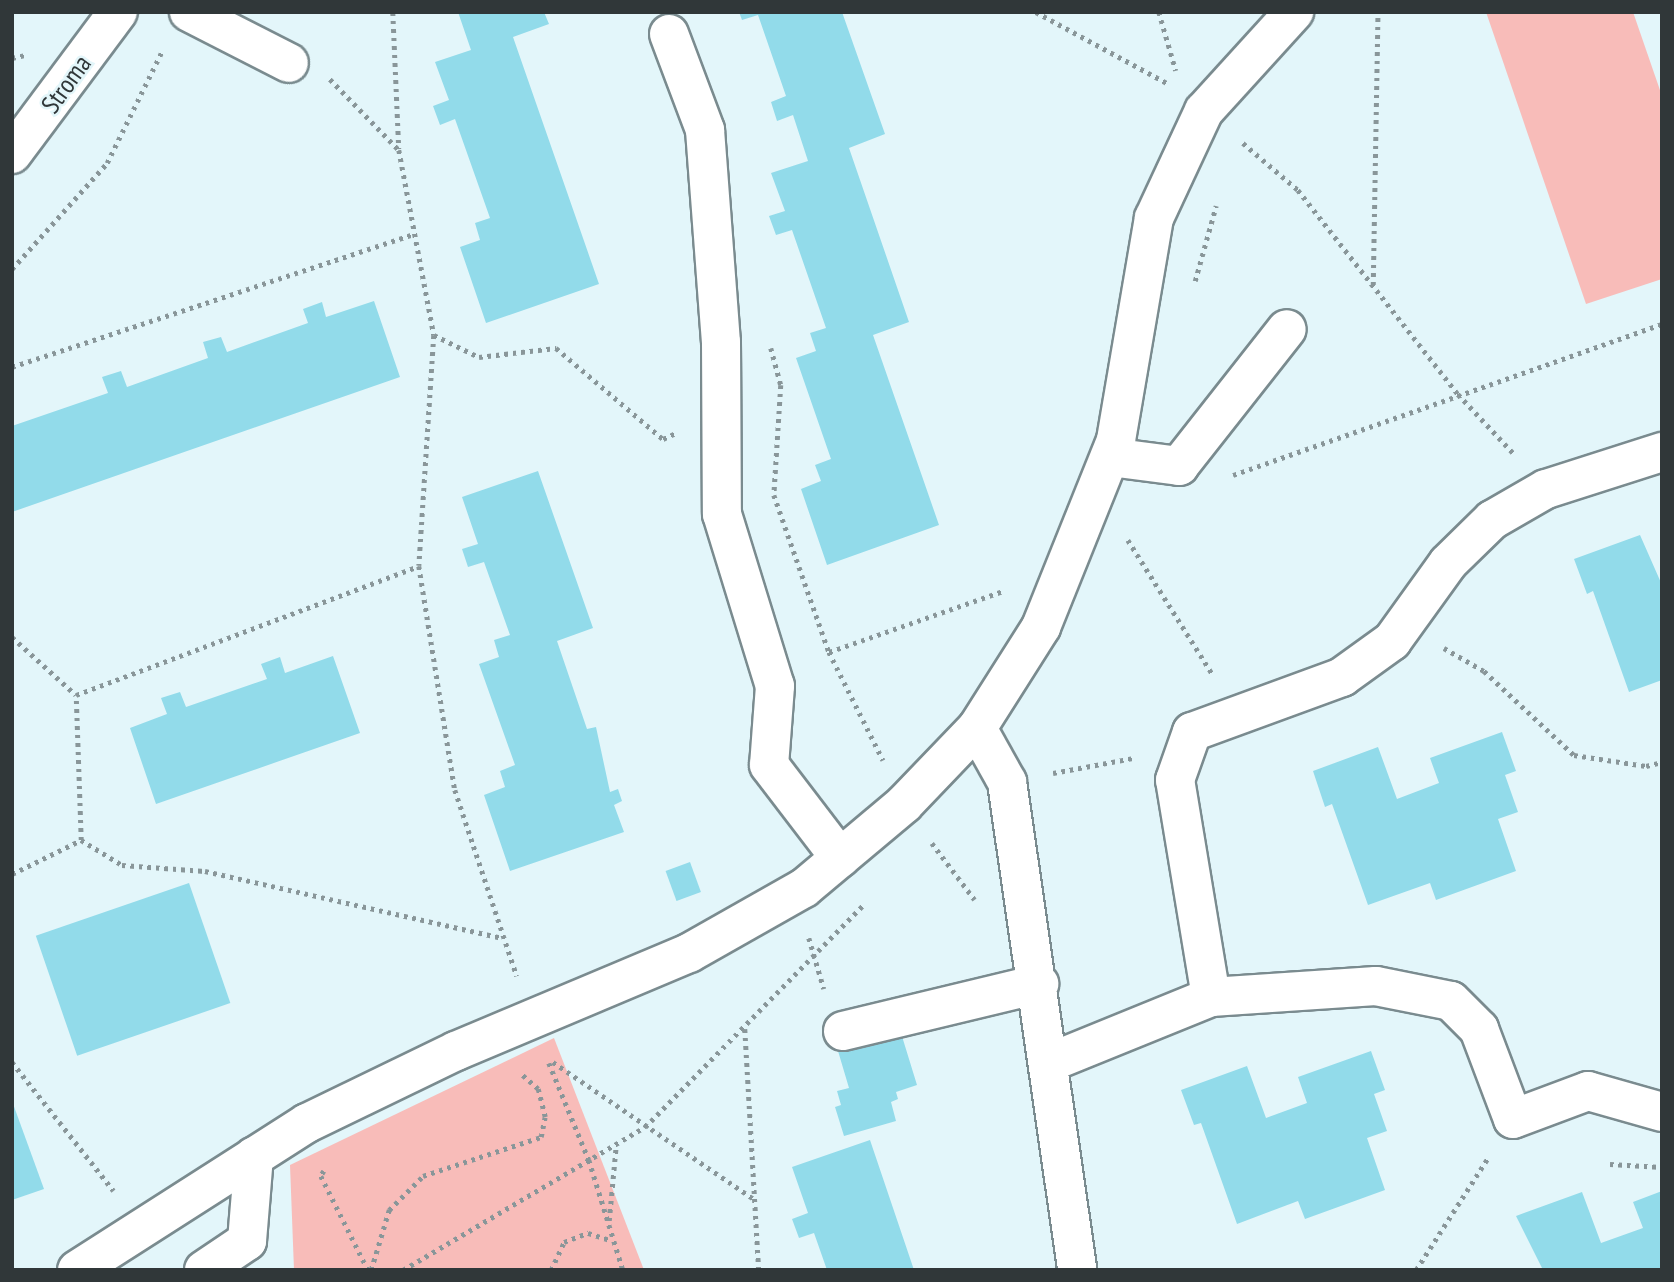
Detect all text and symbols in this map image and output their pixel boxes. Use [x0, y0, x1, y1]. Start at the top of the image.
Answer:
street label: Stroma [35, 49, 97, 119]

